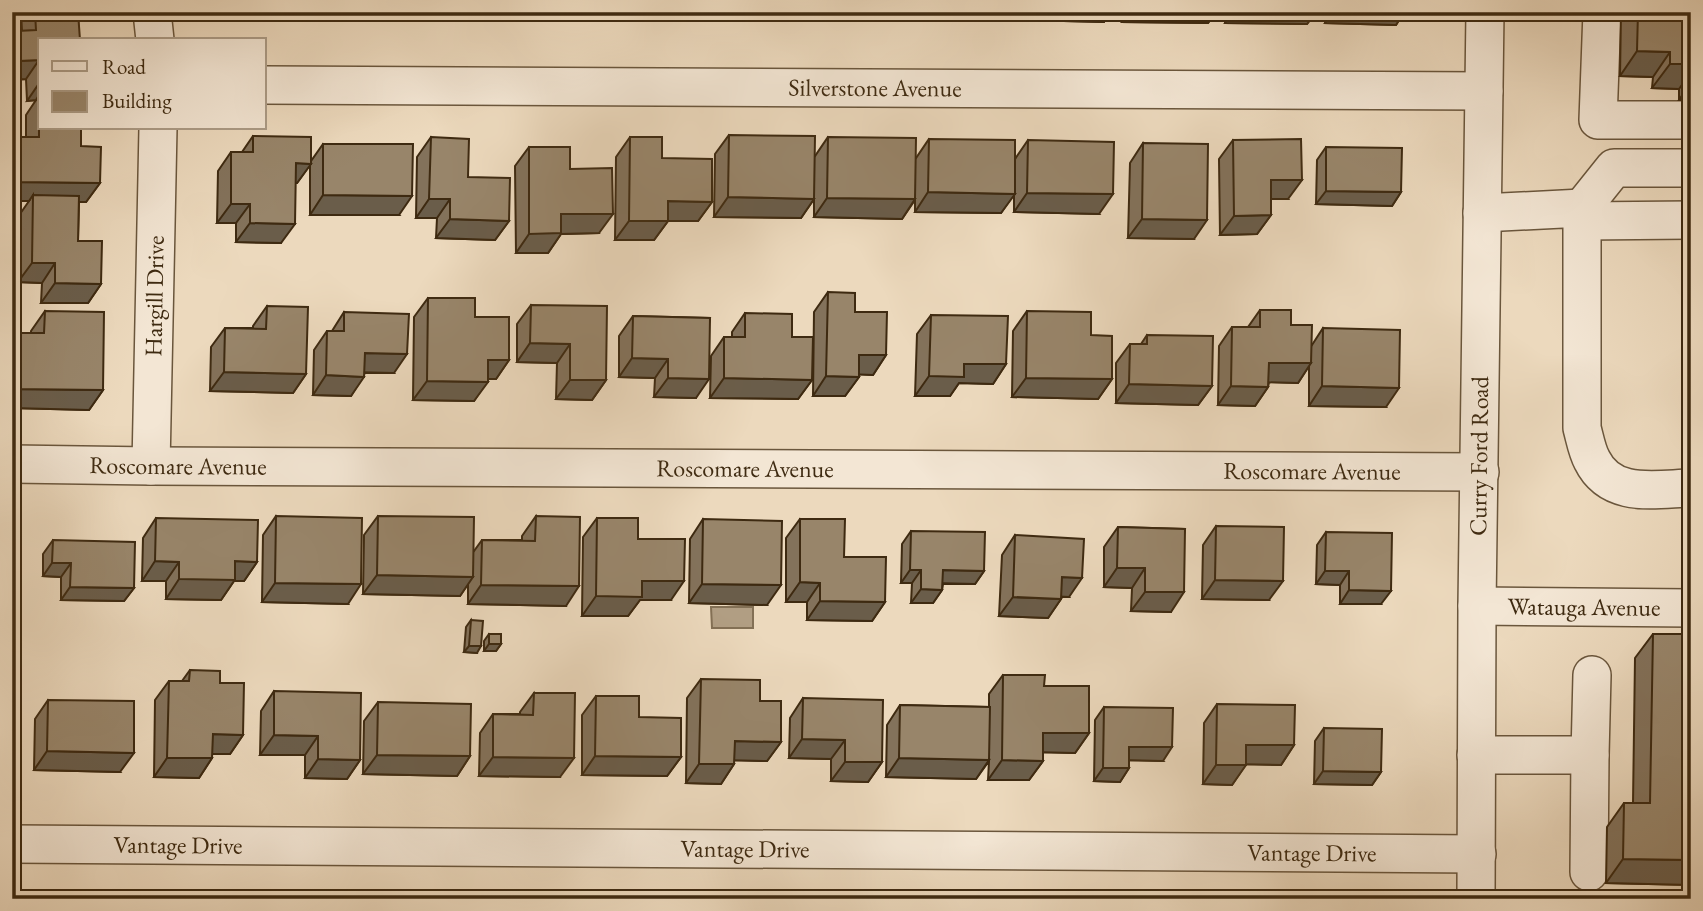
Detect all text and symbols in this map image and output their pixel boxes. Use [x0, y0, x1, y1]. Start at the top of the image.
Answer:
legend [38, 38, 266, 130]
text: Road [102, 53, 146, 80]
street label: Silverstone Avenue [788, 72, 962, 103]
text: Building [102, 87, 172, 114]
street label: Hargill Drive [137, 235, 171, 357]
street label: Curry Ford Road [1462, 375, 1495, 536]
street label: Roscomare Avenue [89, 449, 267, 482]
street label: Roscomare Avenue [656, 452, 834, 484]
street label: Roscomare Avenue [1223, 455, 1401, 487]
street label: Watauga Avenue [1507, 590, 1661, 623]
street label: Vantage Drive [113, 829, 243, 861]
street label: Vantage Drive [680, 833, 810, 864]
street label: Vantage Drive [1247, 836, 1377, 868]

